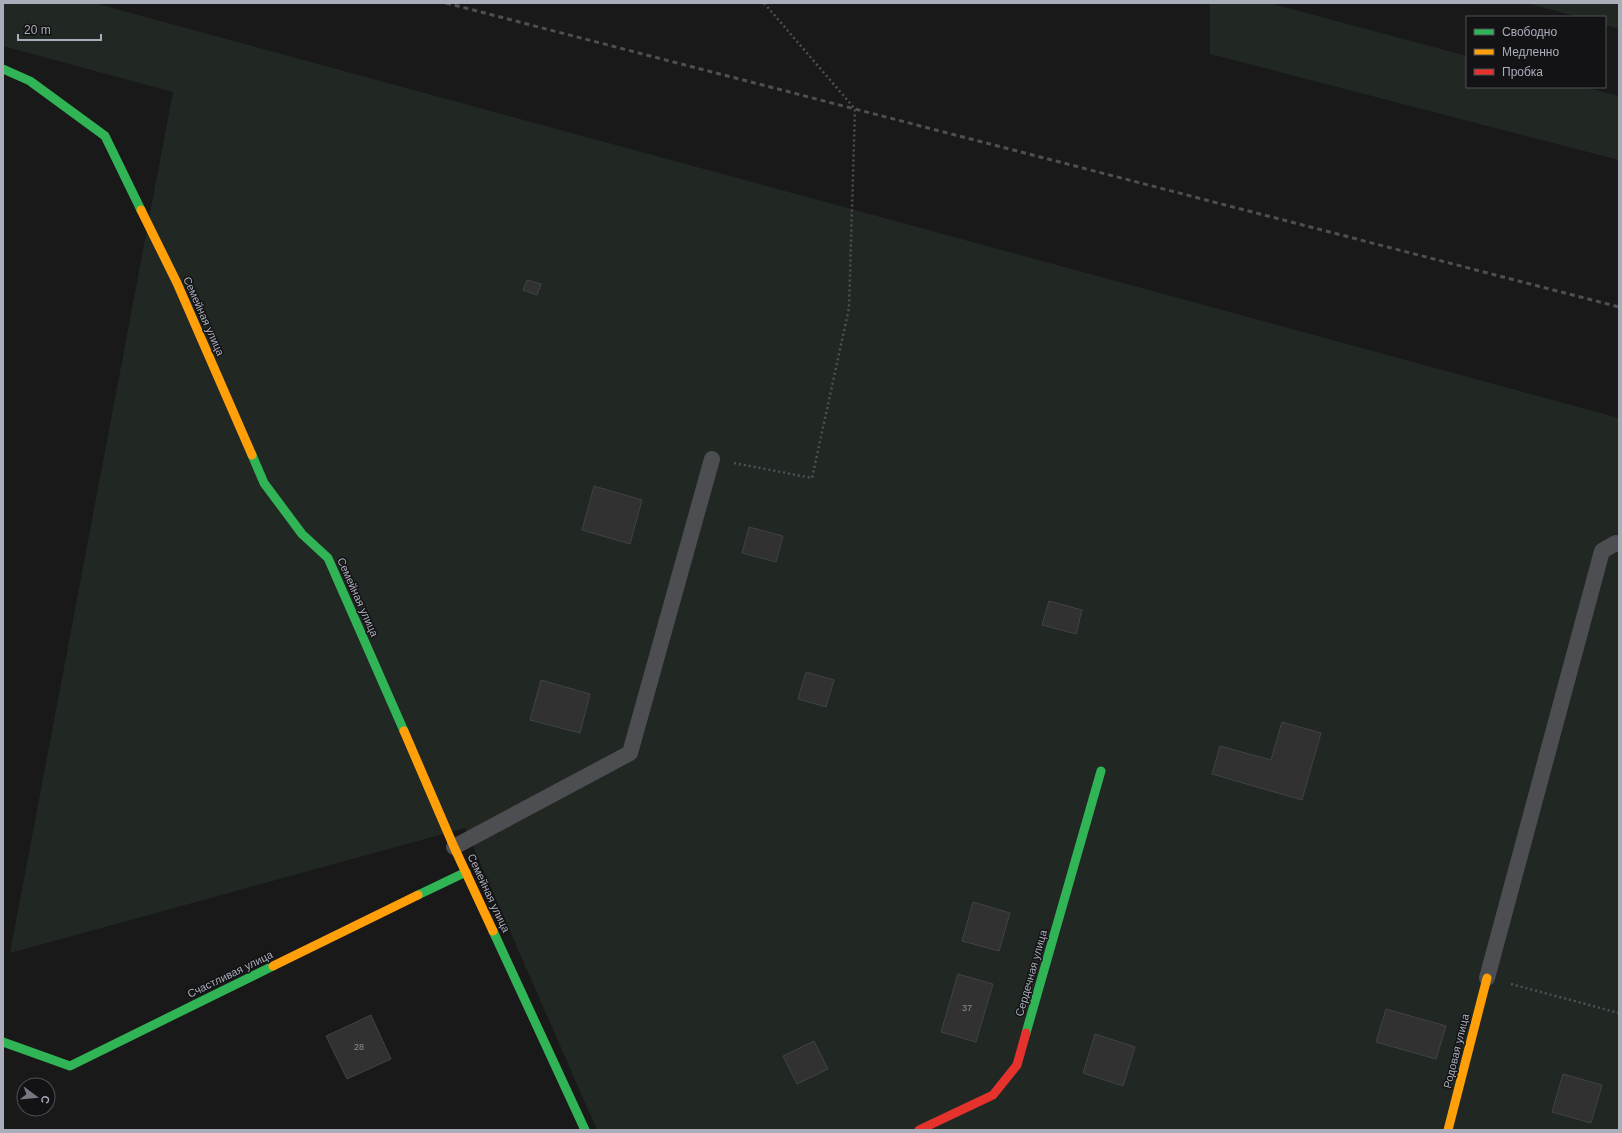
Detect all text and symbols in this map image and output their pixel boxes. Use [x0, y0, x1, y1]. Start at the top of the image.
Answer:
scale bar [18, 16, 101, 42]
legend [1466, 16, 1606, 88]
text: 20 m [24, 23, 51, 37]
text: Свободно [1502, 25, 1557, 39]
text: Медленно [1502, 45, 1559, 59]
text: Пробка [1502, 65, 1543, 79]
street label: Семейная улица [181, 275, 227, 358]
street label: Семейная улица [335, 556, 381, 639]
street label: Семейная улица [466, 852, 513, 935]
street label: Сердечная улица [1013, 928, 1049, 1018]
street label: Счастливая улица [185, 948, 275, 1000]
house number: 37 [962, 1003, 972, 1013]
street label: Родовая улица [1441, 1012, 1471, 1089]
house number: 28 [354, 1042, 364, 1052]
north arrow [16, 1077, 56, 1117]
text: С [39, 1094, 52, 1105]

